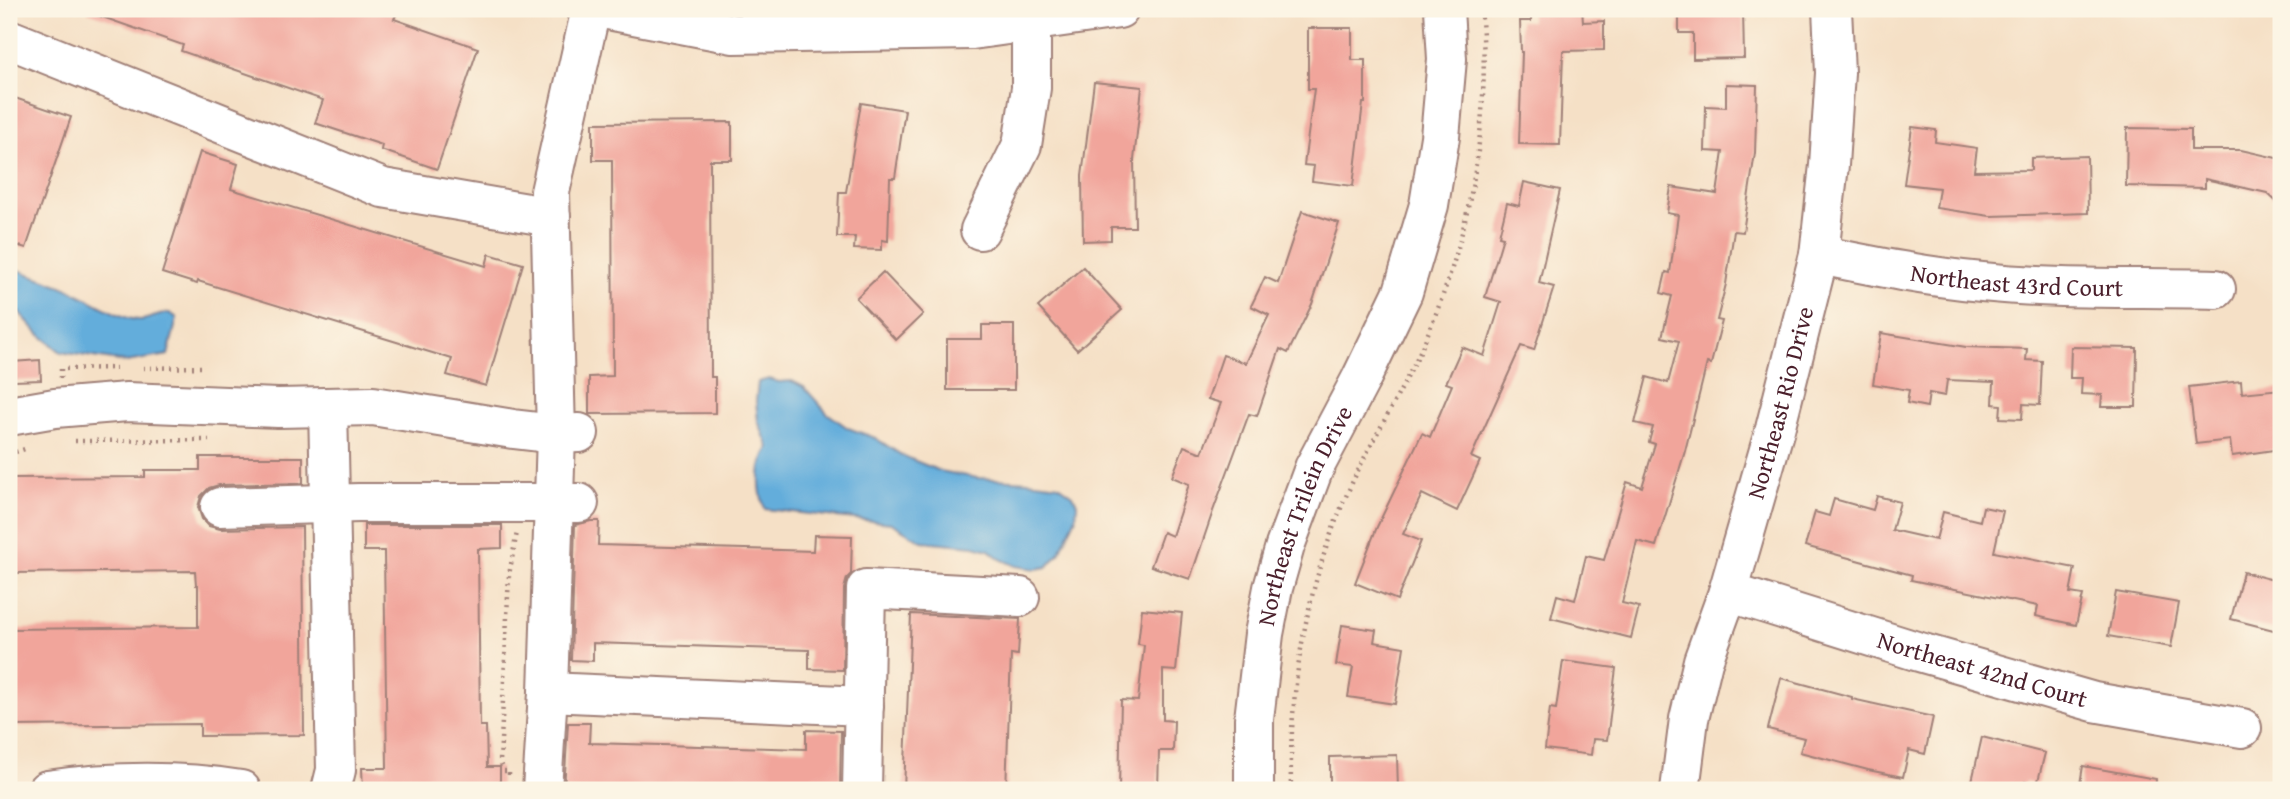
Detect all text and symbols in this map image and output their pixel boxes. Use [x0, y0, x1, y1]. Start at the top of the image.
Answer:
street label: Northeast 43rd Court [1908, 255, 2124, 305]
street label: Northeast Rio Drive [1738, 303, 1822, 503]
street label: Northeast Trilein Drive [1248, 399, 1361, 629]
street label: Northeast 42nd Court [1873, 622, 2092, 716]

